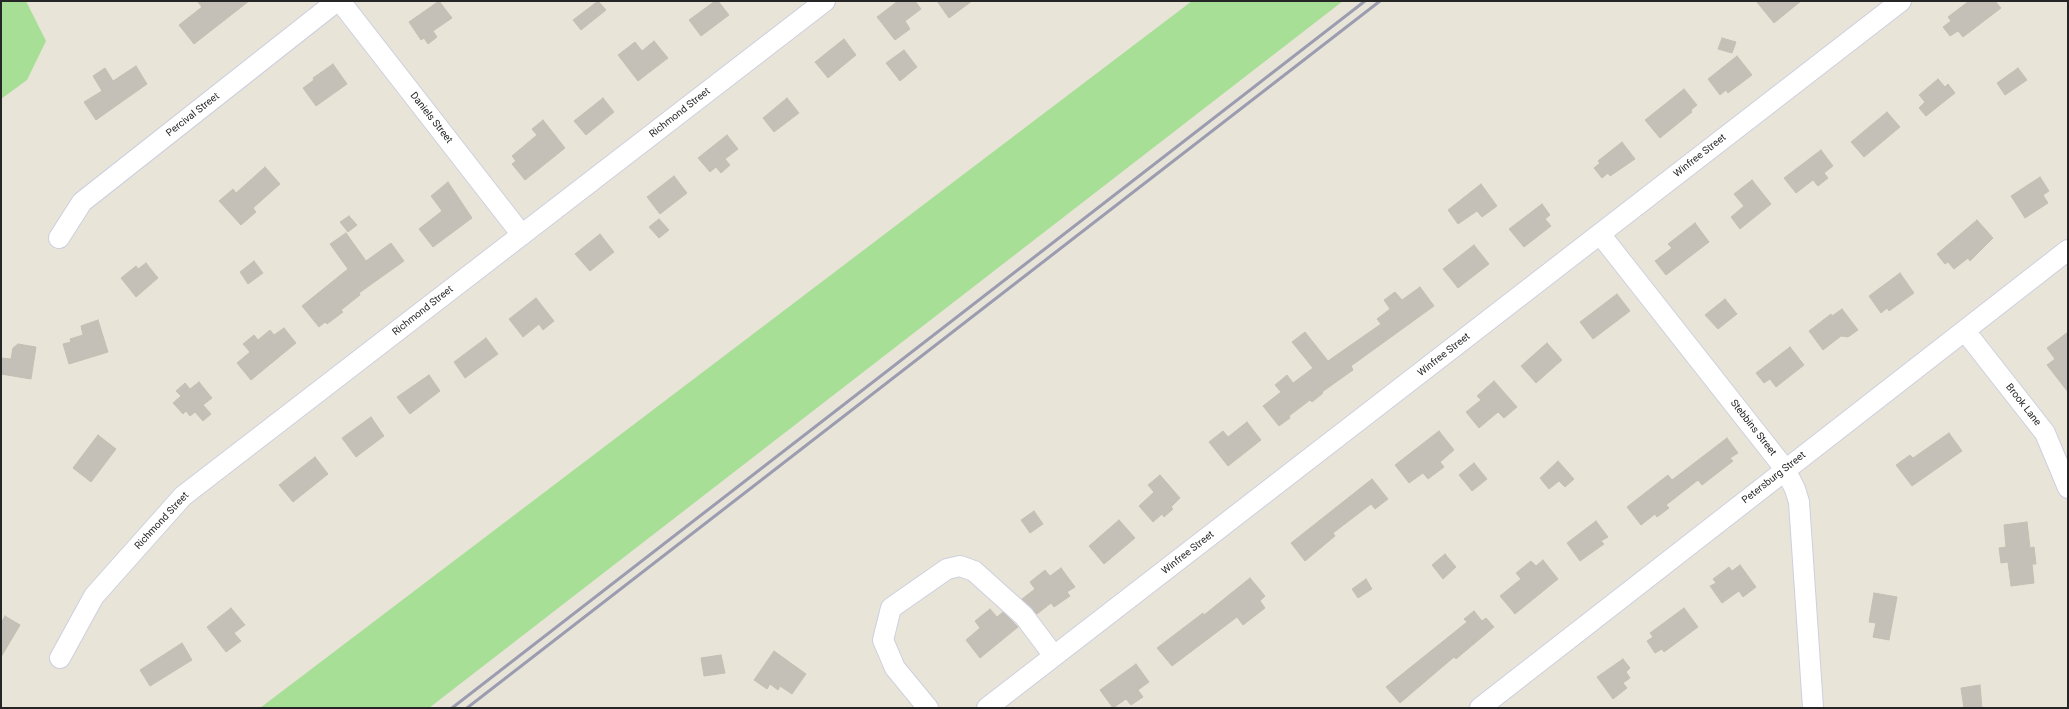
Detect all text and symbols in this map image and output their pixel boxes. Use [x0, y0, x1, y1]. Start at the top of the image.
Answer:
street label: Richmond Street [647, 86, 713, 140]
street label: Daniels Street [407, 90, 455, 146]
street label: Percival Street [164, 91, 222, 139]
street label: Winfree Street [1671, 132, 1729, 180]
street label: Richmond Street [390, 284, 456, 338]
street label: Winfree Street [1415, 331, 1473, 379]
street label: Brook Lane [2003, 382, 2043, 428]
street label: Stebbins Street [1727, 398, 1779, 458]
street label: Petersburg Street [1740, 449, 1808, 507]
street label: Richmond Street [132, 490, 192, 552]
street label: Winfree Street [1159, 529, 1217, 577]

